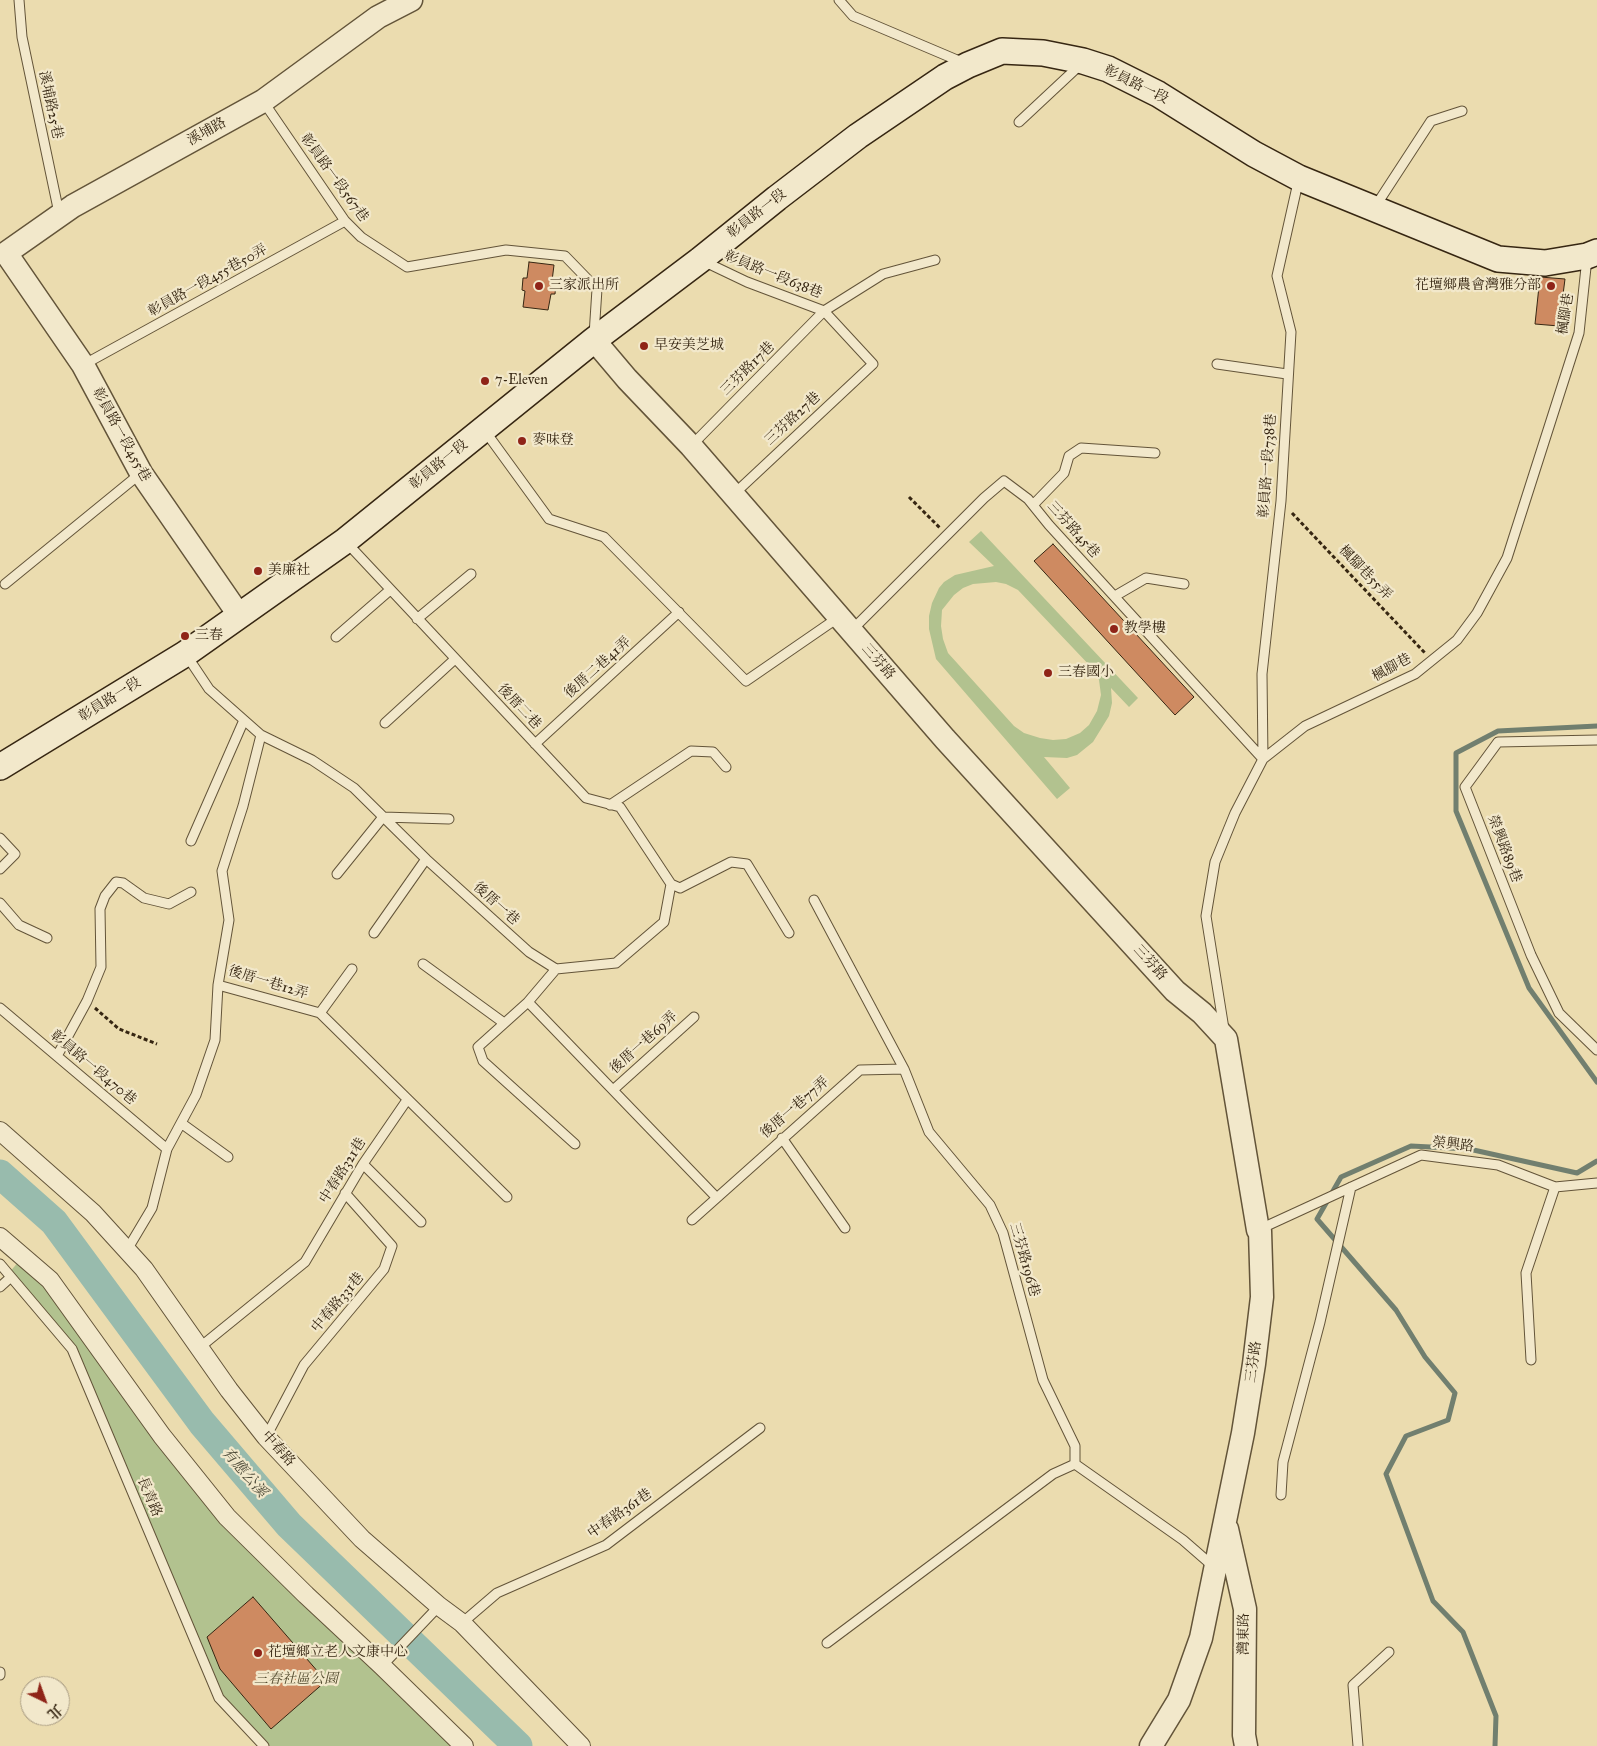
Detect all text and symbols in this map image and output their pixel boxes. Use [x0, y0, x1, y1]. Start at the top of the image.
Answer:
street label: 彰員路一段 [1101, 62, 1171, 108]
street label: 溪埔路25巷 [35, 69, 65, 141]
street label: 溪埔路 [185, 114, 229, 150]
street label: 彰員路一段567巷 [296, 131, 372, 225]
street label: 彰員路一段 [724, 186, 790, 242]
street label: 彰員路一段455巷50弄 [146, 241, 270, 321]
street label: 彰員路一段638巷 [722, 248, 824, 302]
place label: 三家派出所 [549, 278, 619, 294]
place label: 花壇鄉農會灣雅分部 [1415, 278, 1541, 294]
marker: 三家派出所 [533, 280, 545, 292]
marker: 花壇鄉農會灣雅分部 [1545, 280, 1557, 292]
street label: 楓腳巷 [1554, 292, 1578, 336]
place label: 早安美芝城 [654, 338, 724, 354]
street label: 三芬路17巷 [718, 339, 778, 399]
marker: 早安美芝城 [638, 340, 650, 352]
place label: 7-Eleven [495, 373, 548, 389]
marker: 7-Eleven [479, 375, 491, 387]
street label: 彰員路一段455巷 [88, 385, 154, 485]
street label: 三芬路27巷 [762, 389, 824, 449]
street label: 彰員路一段738巷 [1256, 413, 1280, 519]
place label: 麥味登 [532, 433, 574, 449]
marker: 麥味登 [516, 435, 528, 447]
street label: 彰員路一段 [407, 436, 471, 494]
street label: 三芬路45巷 [1043, 498, 1103, 562]
street label: 楓腳巷55弄 [1335, 542, 1395, 604]
place label: 美廉社 [268, 563, 310, 579]
marker: 美廉社 [252, 565, 264, 577]
place label: 教學樓 [1124, 621, 1166, 637]
marker: 教學樓 [1108, 623, 1120, 635]
place label: 三春 [195, 628, 223, 644]
marker: 三春 [179, 630, 191, 642]
street label: 後厝二巷41弄 [561, 634, 635, 702]
street label: 三芬路 [858, 641, 898, 683]
street label: 楓腳巷 [1370, 650, 1414, 686]
place label: 三春國小 [1058, 665, 1114, 681]
marker: 三春國小 [1042, 667, 1054, 679]
street label: 彰員路一段 [76, 674, 144, 726]
street label: 後厝二巷 [494, 681, 544, 733]
street label: 榮興路89巷 [1483, 813, 1525, 885]
street label: 後厝一巷 [470, 879, 522, 929]
street label: 三芬路 [1130, 942, 1170, 984]
street label: 後厝一巷12弄 [226, 963, 310, 1003]
street label: 後厝一巷69弄 [607, 1008, 681, 1078]
street label: 彰員路一段470巷 [47, 1027, 139, 1109]
street label: 後厝一巷77弄 [757, 1074, 833, 1142]
street label: 榮興路 [1431, 1134, 1475, 1156]
street label: 中春路321巷 [316, 1135, 370, 1207]
street label: 三芬路196巷 [1005, 1221, 1043, 1299]
street label: 中春路331巷 [308, 1270, 368, 1336]
street label: 三芬路 [1243, 1340, 1265, 1384]
street label: 中春路 [258, 1428, 298, 1470]
water label: 有應公溪 [218, 1444, 270, 1502]
street label: 長青路 [133, 1474, 165, 1520]
street label: 中春路361巷 [585, 1486, 655, 1542]
street label: 灣東路 [1237, 1613, 1253, 1655]
place label: 花壇鄉立老人文康中心 [268, 1645, 408, 1661]
marker: 花壇鄉立老人文康中心 [252, 1647, 264, 1659]
park label: 三春社區公園 [254, 1672, 338, 1688]
north arrow [20, 1676, 70, 1726]
text: 北 [44, 1701, 66, 1723]

